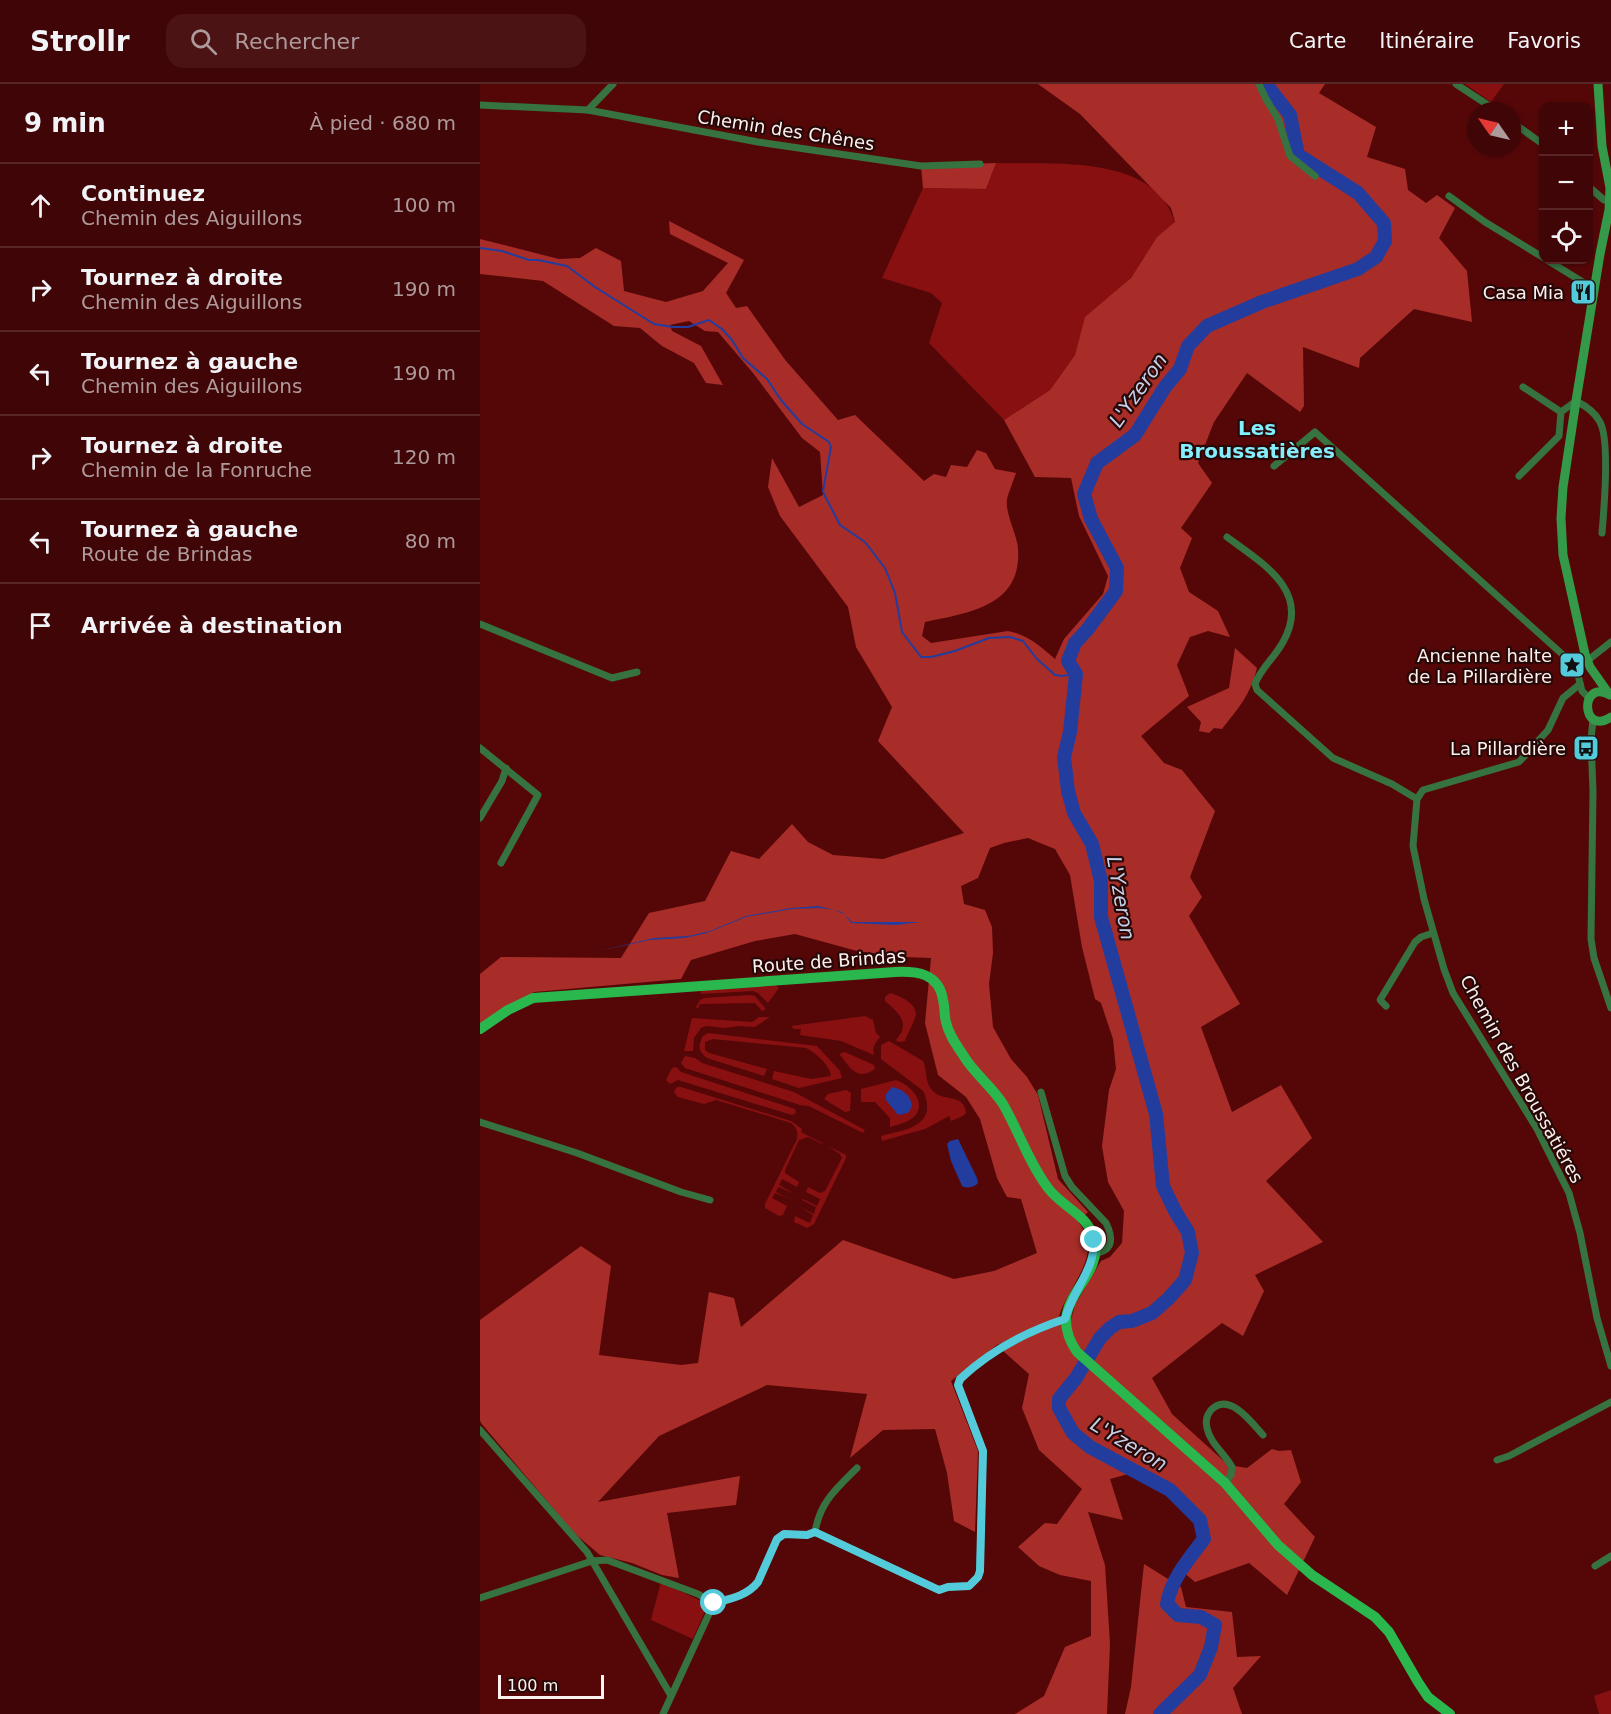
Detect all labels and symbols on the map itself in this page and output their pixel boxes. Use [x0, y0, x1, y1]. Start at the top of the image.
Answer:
north arrow [1467, 102, 1521, 156]
street label: Chemin des Chênes [696, 106, 876, 154]
restaurant icon: Casa Mia [1568, 277, 1598, 307]
place label: Casa Mia [1483, 282, 1564, 303]
water label: L'Yzeron [1104, 348, 1172, 432]
district label: Les Broussatières [1179, 416, 1335, 463]
place label: Ancienne halte de La Pillardière [1408, 645, 1552, 687]
place icon: Ancienne halte de La Pillardière [1557, 650, 1587, 680]
bus stop icon: La Pillardière [1571, 733, 1601, 763]
place label: La Pillardière [1450, 738, 1566, 759]
water label: L'Yzeron [1102, 854, 1140, 942]
street label: Route de Brindas [751, 945, 907, 977]
street label: Chemin des Broussatiéres [1456, 971, 1588, 1187]
route end [1080, 1226, 1106, 1252]
water label: L'Yzeron [1086, 1412, 1172, 1476]
route start [700, 1589, 726, 1615]
scale bar [498, 1672, 604, 1700]

